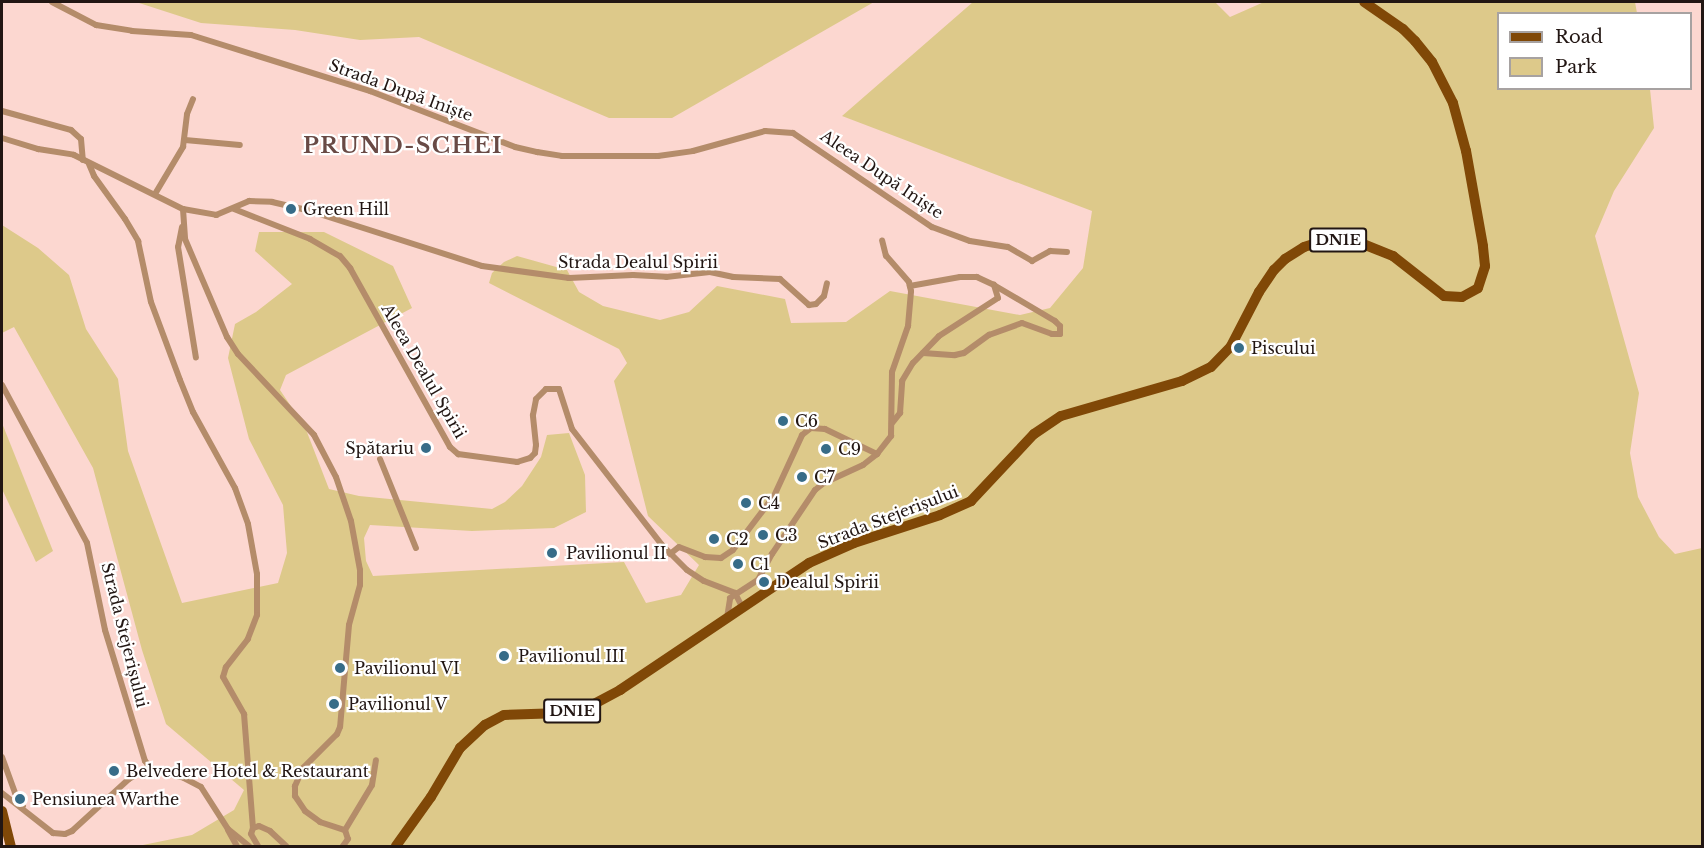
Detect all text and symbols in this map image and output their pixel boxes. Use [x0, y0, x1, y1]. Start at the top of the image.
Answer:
legend [1497, 12, 1692, 90]
text: Road [1555, 26, 1603, 48]
street label: Strada După Iniște [326, 55, 476, 125]
text: Park [1555, 56, 1597, 78]
street label: Aleea După Iniște [817, 126, 947, 222]
district label: PRUND-SCHEI [303, 133, 503, 159]
place label: Green Hill [303, 199, 389, 219]
marker: Green Hill [284, 202, 298, 216]
road number: DN1E [1308, 228, 1368, 252]
street label: Strada Dealul Spirii [558, 252, 718, 272]
street label: Aleea Dealul Spirii [378, 300, 470, 442]
place label: Piscului [1251, 338, 1315, 358]
marker: Piscului [1232, 341, 1246, 355]
place label: C6 [795, 411, 818, 431]
marker: C6 [776, 414, 790, 428]
place label: Spătariu [345, 438, 414, 458]
place label: C9 [838, 439, 861, 459]
marker: Spătariu [419, 441, 433, 455]
marker: C9 [819, 442, 833, 456]
place label: C7 [814, 467, 835, 487]
marker: C7 [795, 470, 809, 484]
street label: Strada Stejerișului [815, 481, 961, 553]
place label: C4 [758, 493, 780, 513]
marker: C4 [739, 496, 753, 510]
place label: C3 [775, 525, 798, 545]
marker: C3 [756, 528, 770, 542]
place label: C2 [726, 529, 749, 549]
marker: C2 [707, 532, 721, 546]
place label: Pavilionul II [566, 543, 666, 563]
marker: Pavilionul II [543, 544, 561, 562]
place label: C1 [750, 554, 770, 574]
marker: C1 [731, 557, 745, 571]
street label: Strada Stejerișului [98, 560, 152, 710]
place label: Dealul Spirii [776, 572, 879, 592]
marker: Dealul Spirii [757, 575, 771, 589]
place label: Pavilionul III [518, 646, 625, 666]
marker: Pavilionul III [495, 647, 513, 665]
place label: Pavilionul VI [354, 658, 460, 678]
marker: Pavilionul VI [331, 659, 349, 677]
place label: Pavilionul V [348, 694, 448, 714]
marker: Pavilionul V [325, 695, 343, 713]
road number: DN1E [542, 699, 602, 723]
place label: Belvedere Hotel & Restaurant [126, 761, 369, 781]
marker: Belvedere Hotel & Restaurant [107, 764, 121, 778]
place label: Pensiunea Warthe [32, 789, 180, 809]
marker: Pensiunea Warthe [13, 792, 27, 806]

